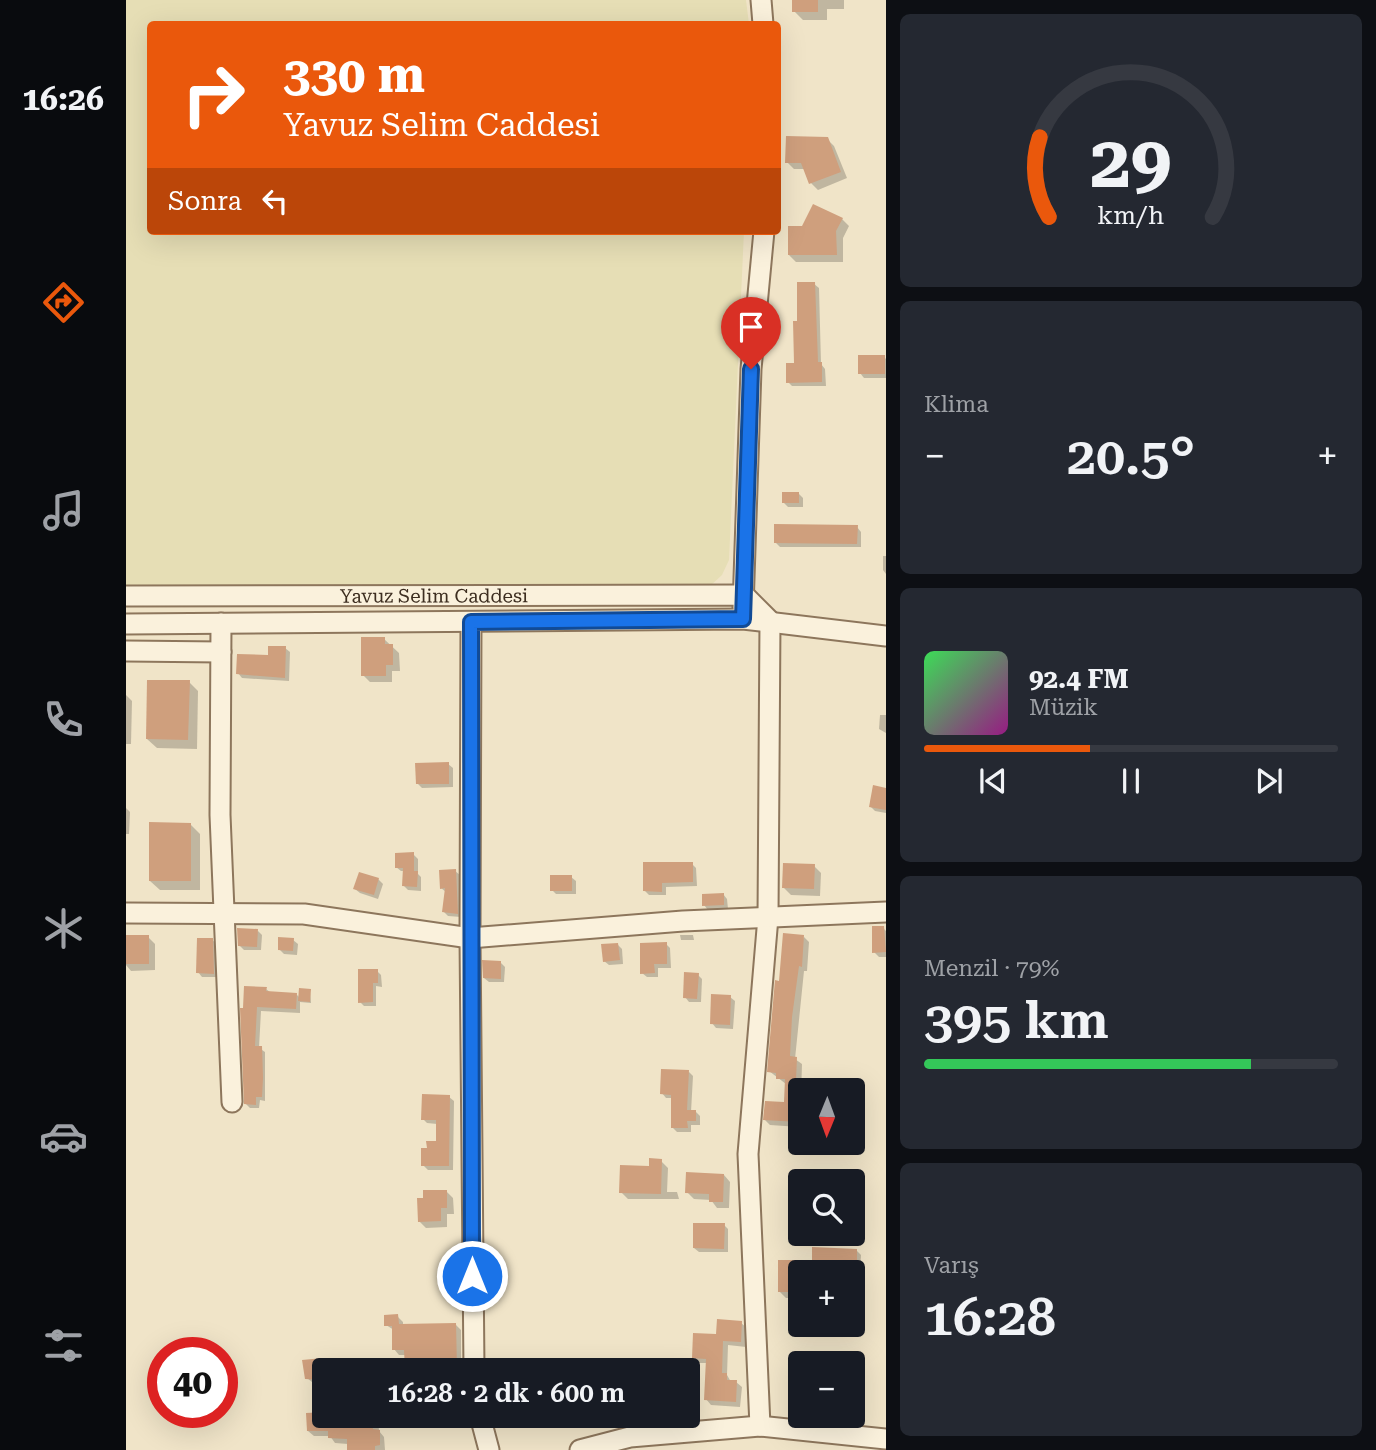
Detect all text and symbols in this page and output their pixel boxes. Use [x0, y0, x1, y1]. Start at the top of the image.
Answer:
text: 330 m [283, 47, 425, 104]
icon: right [168, 49, 259, 140]
text: 16:26 [22, 80, 104, 118]
text: Yavuz Selim Caddesi [283, 106, 600, 144]
text: 29 [1090, 120, 1172, 205]
icon: left [256, 182, 294, 220]
text: Sonra [168, 186, 242, 216]
text: km/h [1098, 200, 1164, 229]
icon: directions [39, 278, 88, 327]
pin [721, 297, 781, 369]
icon: arrive [732, 308, 770, 346]
text: Klima [924, 391, 989, 418]
text: 20.5° [1067, 426, 1195, 487]
text: − [924, 434, 945, 478]
text: + [1317, 434, 1338, 478]
icon: music [39, 486, 88, 535]
street label: Yavuz Selim Caddesi [340, 584, 528, 607]
text: 92.4 FM [1029, 664, 1129, 694]
text: Müzik [1029, 694, 1098, 721]
icon: phone [39, 695, 88, 744]
icon: previous [974, 762, 1012, 800]
icon: pause [1112, 762, 1150, 800]
icon: next [1250, 762, 1288, 800]
icon: climate [39, 904, 88, 953]
text: Menzil · 79% [924, 955, 1060, 982]
text: 395 km [924, 990, 1109, 1051]
north arrow [788, 1078, 864, 1155]
map controls [788, 1078, 865, 1428]
icon: car [39, 1112, 88, 1161]
button: search [788, 1169, 865, 1246]
position arrow [435, 1239, 509, 1313]
text: Varış [924, 1252, 979, 1279]
button: + [788, 1260, 865, 1337]
text: 16:28 [924, 1287, 1056, 1348]
icon: filters [39, 1321, 88, 1370]
speed limit sign: 40 [147, 1337, 238, 1428]
button: − [788, 1351, 865, 1428]
text: 16:28 · 2 dk · 600 m [387, 1378, 625, 1408]

